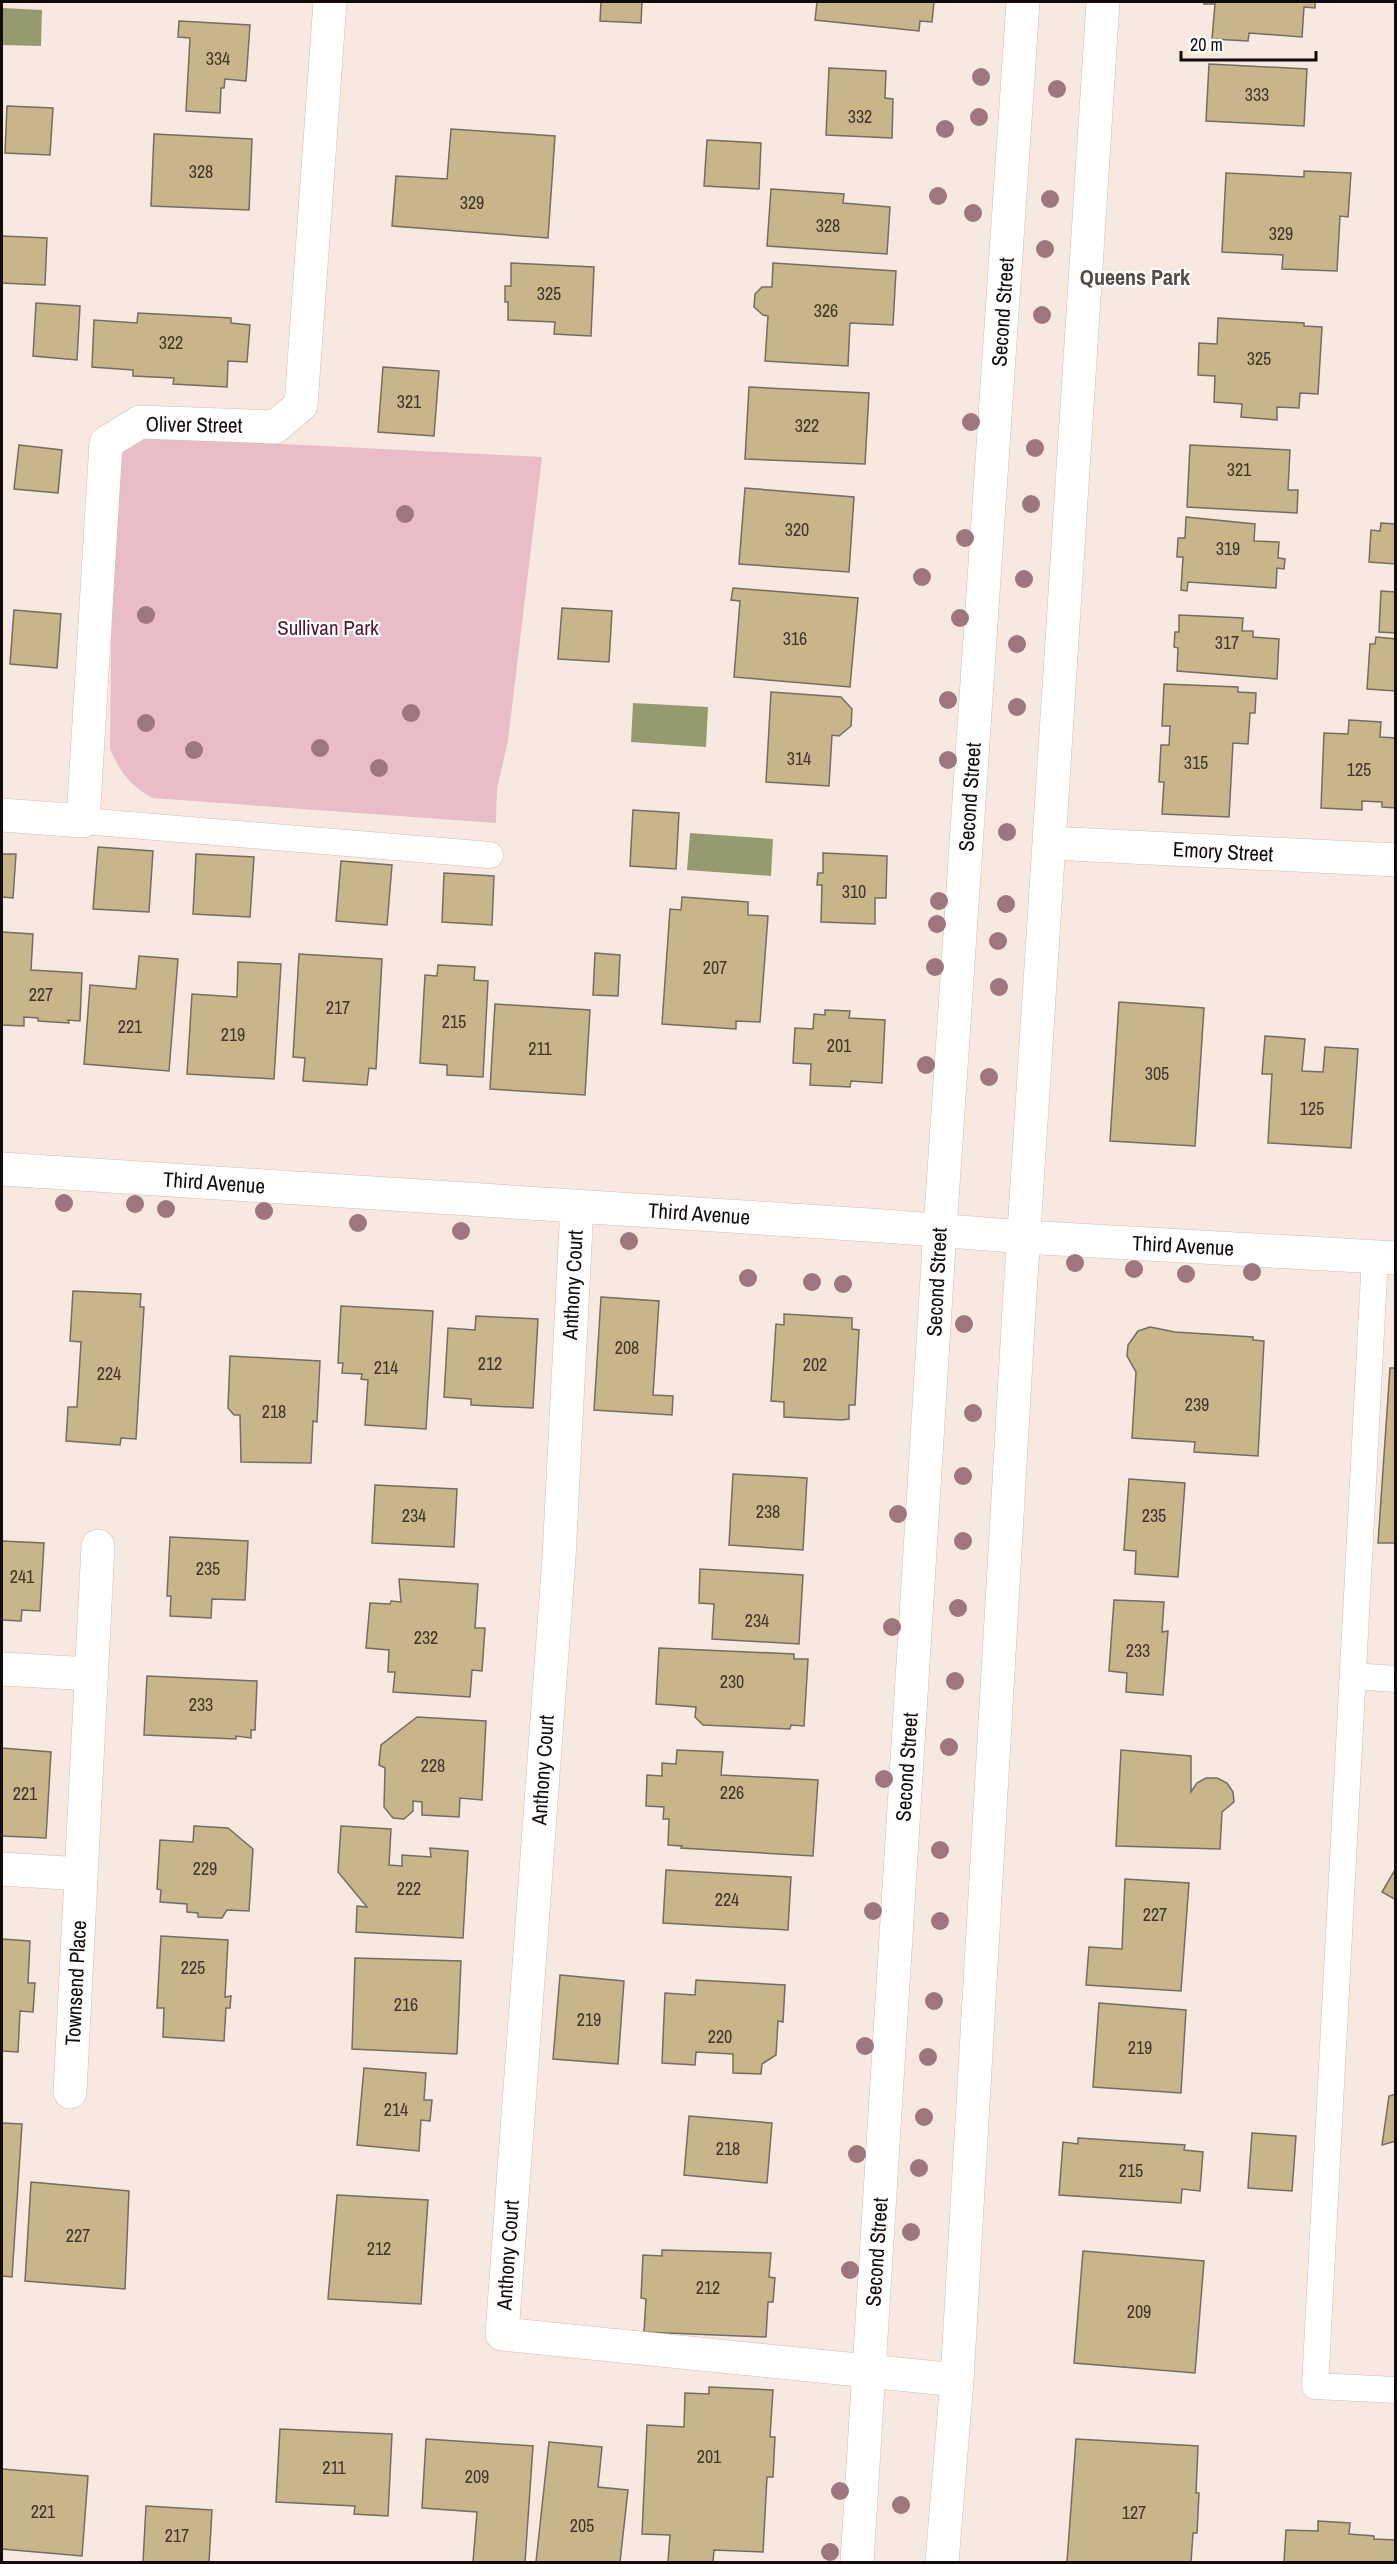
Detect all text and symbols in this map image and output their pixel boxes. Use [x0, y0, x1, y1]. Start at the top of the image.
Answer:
scale bar [1181, 24, 1316, 62]
text: 20 m [1190, 32, 1223, 57]
house number: 334 [206, 46, 230, 71]
house number: 333 [1245, 82, 1269, 107]
house number: 332 [848, 104, 872, 129]
house number: 328 [189, 159, 213, 184]
house number: 329 [460, 190, 484, 215]
house number: 328 [816, 213, 840, 238]
house number: 329 [1269, 221, 1293, 246]
street label: Second Street [984, 256, 1021, 367]
district label: Queens Park [1080, 262, 1191, 292]
house number: 325 [537, 281, 561, 306]
house number: 326 [814, 298, 838, 323]
house number: 322 [159, 330, 183, 355]
house number: 325 [1247, 346, 1271, 371]
house number: 321 [397, 389, 422, 414]
street label: Oliver Street [145, 409, 243, 440]
house number: 322 [795, 413, 819, 438]
house number: 321 [1227, 457, 1252, 482]
house number: 320 [785, 517, 809, 542]
house number: 319 [1216, 536, 1240, 561]
park label: Sullivan Park [277, 613, 379, 642]
house number: 316 [783, 626, 807, 651]
house number: 317 [1215, 630, 1239, 655]
street label: Second Street [951, 741, 988, 852]
house number: 314 [787, 746, 811, 771]
house number: 315 [1184, 750, 1208, 775]
house number: 125 [1347, 757, 1371, 782]
street label: Emory Street [1172, 834, 1274, 869]
house number: 310 [842, 879, 866, 904]
house number: 207 [703, 955, 727, 980]
house number: 227 [29, 982, 53, 1007]
house number: 217 [326, 995, 350, 1020]
house number: 215 [442, 1009, 466, 1034]
house number: 221 [118, 1014, 143, 1039]
house number: 219 [221, 1022, 245, 1047]
house number: 201 [827, 1033, 852, 1058]
house number: 211 [528, 1036, 553, 1061]
house number: 305 [1145, 1061, 1169, 1086]
house number: 125 [1300, 1096, 1324, 1121]
street label: Third Avenue [162, 1164, 266, 1201]
street label: Third Avenue [647, 1195, 751, 1232]
street label: Second Street [919, 1227, 954, 1337]
street label: Third Avenue [1131, 1228, 1235, 1263]
street label: Anthony Court [555, 1229, 590, 1342]
house number: 208 [615, 1335, 639, 1360]
house number: 212 [478, 1351, 502, 1376]
house number: 202 [803, 1352, 827, 1377]
house number: 214 [374, 1355, 398, 1380]
house number: 224 [97, 1361, 121, 1386]
house number: 239 [1185, 1392, 1209, 1417]
house number: 218 [262, 1399, 286, 1424]
house number: 238 [756, 1499, 780, 1524]
house number: 234 [402, 1503, 426, 1528]
house number: 235 [1142, 1503, 1166, 1528]
house number: 235 [196, 1556, 220, 1581]
house number: 241 [10, 1564, 35, 1589]
house number: 234 [745, 1608, 769, 1633]
house number: 232 [414, 1625, 438, 1650]
house number: 233 [1126, 1638, 1150, 1663]
house number: 230 [720, 1669, 744, 1694]
house number: 233 [189, 1692, 213, 1717]
street label: Second Street [888, 1711, 925, 1822]
street label: Anthony Court [524, 1714, 561, 1827]
house number: 228 [421, 1753, 445, 1778]
house number: 226 [720, 1780, 744, 1805]
house number: 221 [13, 1781, 38, 1806]
house number: 229 [193, 1856, 217, 1881]
house number: 222 [397, 1876, 421, 1901]
house number: 224 [715, 1887, 739, 1912]
house number: 227 [1143, 1902, 1167, 1927]
street label: Townsend Place [58, 1920, 93, 2046]
house number: 225 [181, 1955, 205, 1980]
house number: 216 [394, 1992, 418, 2017]
house number: 219 [577, 2007, 601, 2032]
house number: 220 [708, 2024, 732, 2049]
house number: 219 [1128, 2035, 1152, 2060]
house number: 214 [384, 2097, 408, 2122]
house number: 218 [716, 2136, 740, 2161]
house number: 215 [1119, 2158, 1143, 2183]
street label: Second Street [858, 2196, 895, 2307]
street label: Anthony Court [489, 2199, 526, 2312]
house number: 227 [66, 2223, 90, 2248]
house number: 212 [367, 2236, 391, 2261]
house number: 212 [696, 2275, 720, 2300]
house number: 209 [1127, 2299, 1151, 2324]
house number: 201 [697, 2444, 722, 2469]
house number: 211 [322, 2455, 347, 2480]
house number: 209 [465, 2464, 489, 2489]
house number: 221 [31, 2499, 56, 2524]
house number: 127 [1122, 2500, 1146, 2525]
house number: 205 [570, 2513, 594, 2538]
house number: 217 [165, 2523, 189, 2548]

